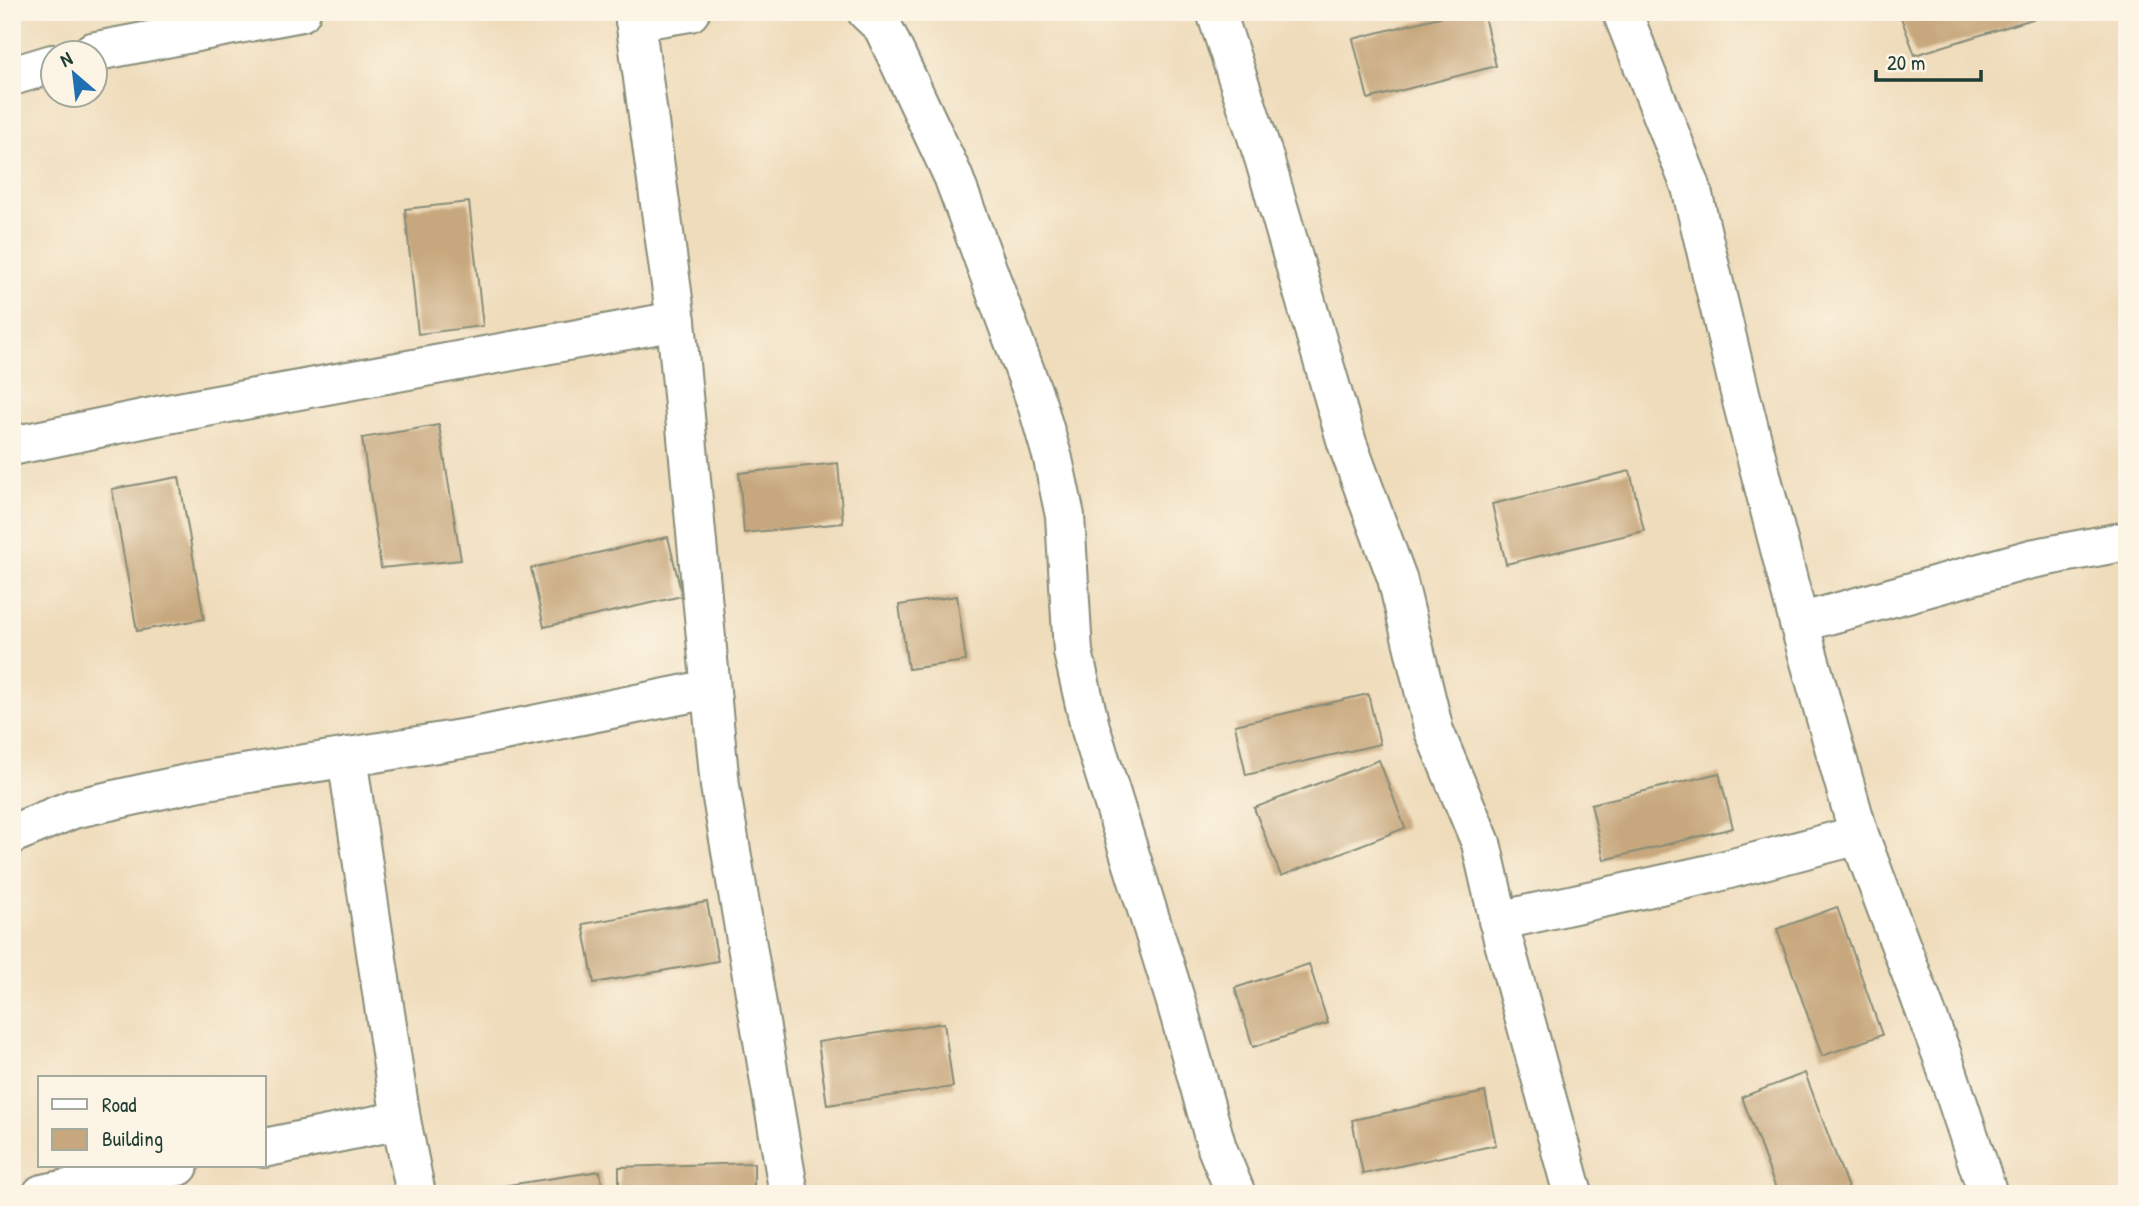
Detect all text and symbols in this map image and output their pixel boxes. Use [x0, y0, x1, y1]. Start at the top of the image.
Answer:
north arrow [38, 38, 108, 108]
scale bar [1876, 38, 1982, 82]
text: N [55, 45, 77, 73]
text: 20 m [1887, 48, 1925, 77]
legend [38, 1076, 266, 1168]
text: Road [102, 1090, 136, 1119]
text: Building [102, 1124, 163, 1153]

